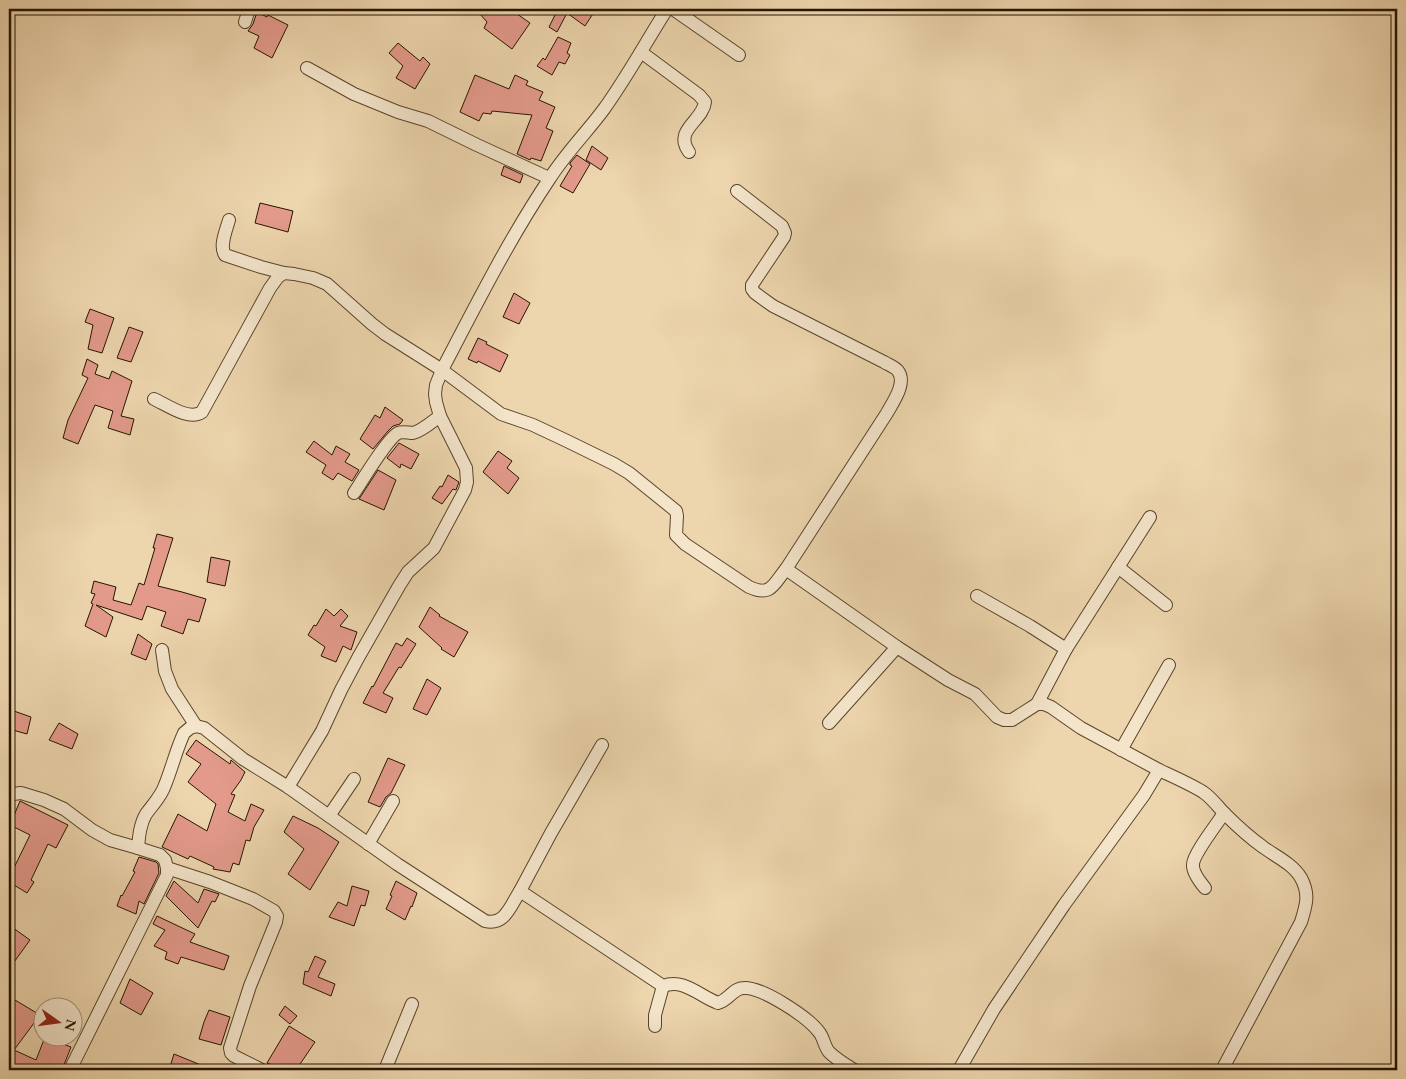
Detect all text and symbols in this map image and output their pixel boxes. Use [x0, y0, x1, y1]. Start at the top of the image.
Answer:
north arrow [32, 996, 82, 1046]
text: N [60, 1017, 81, 1033]

